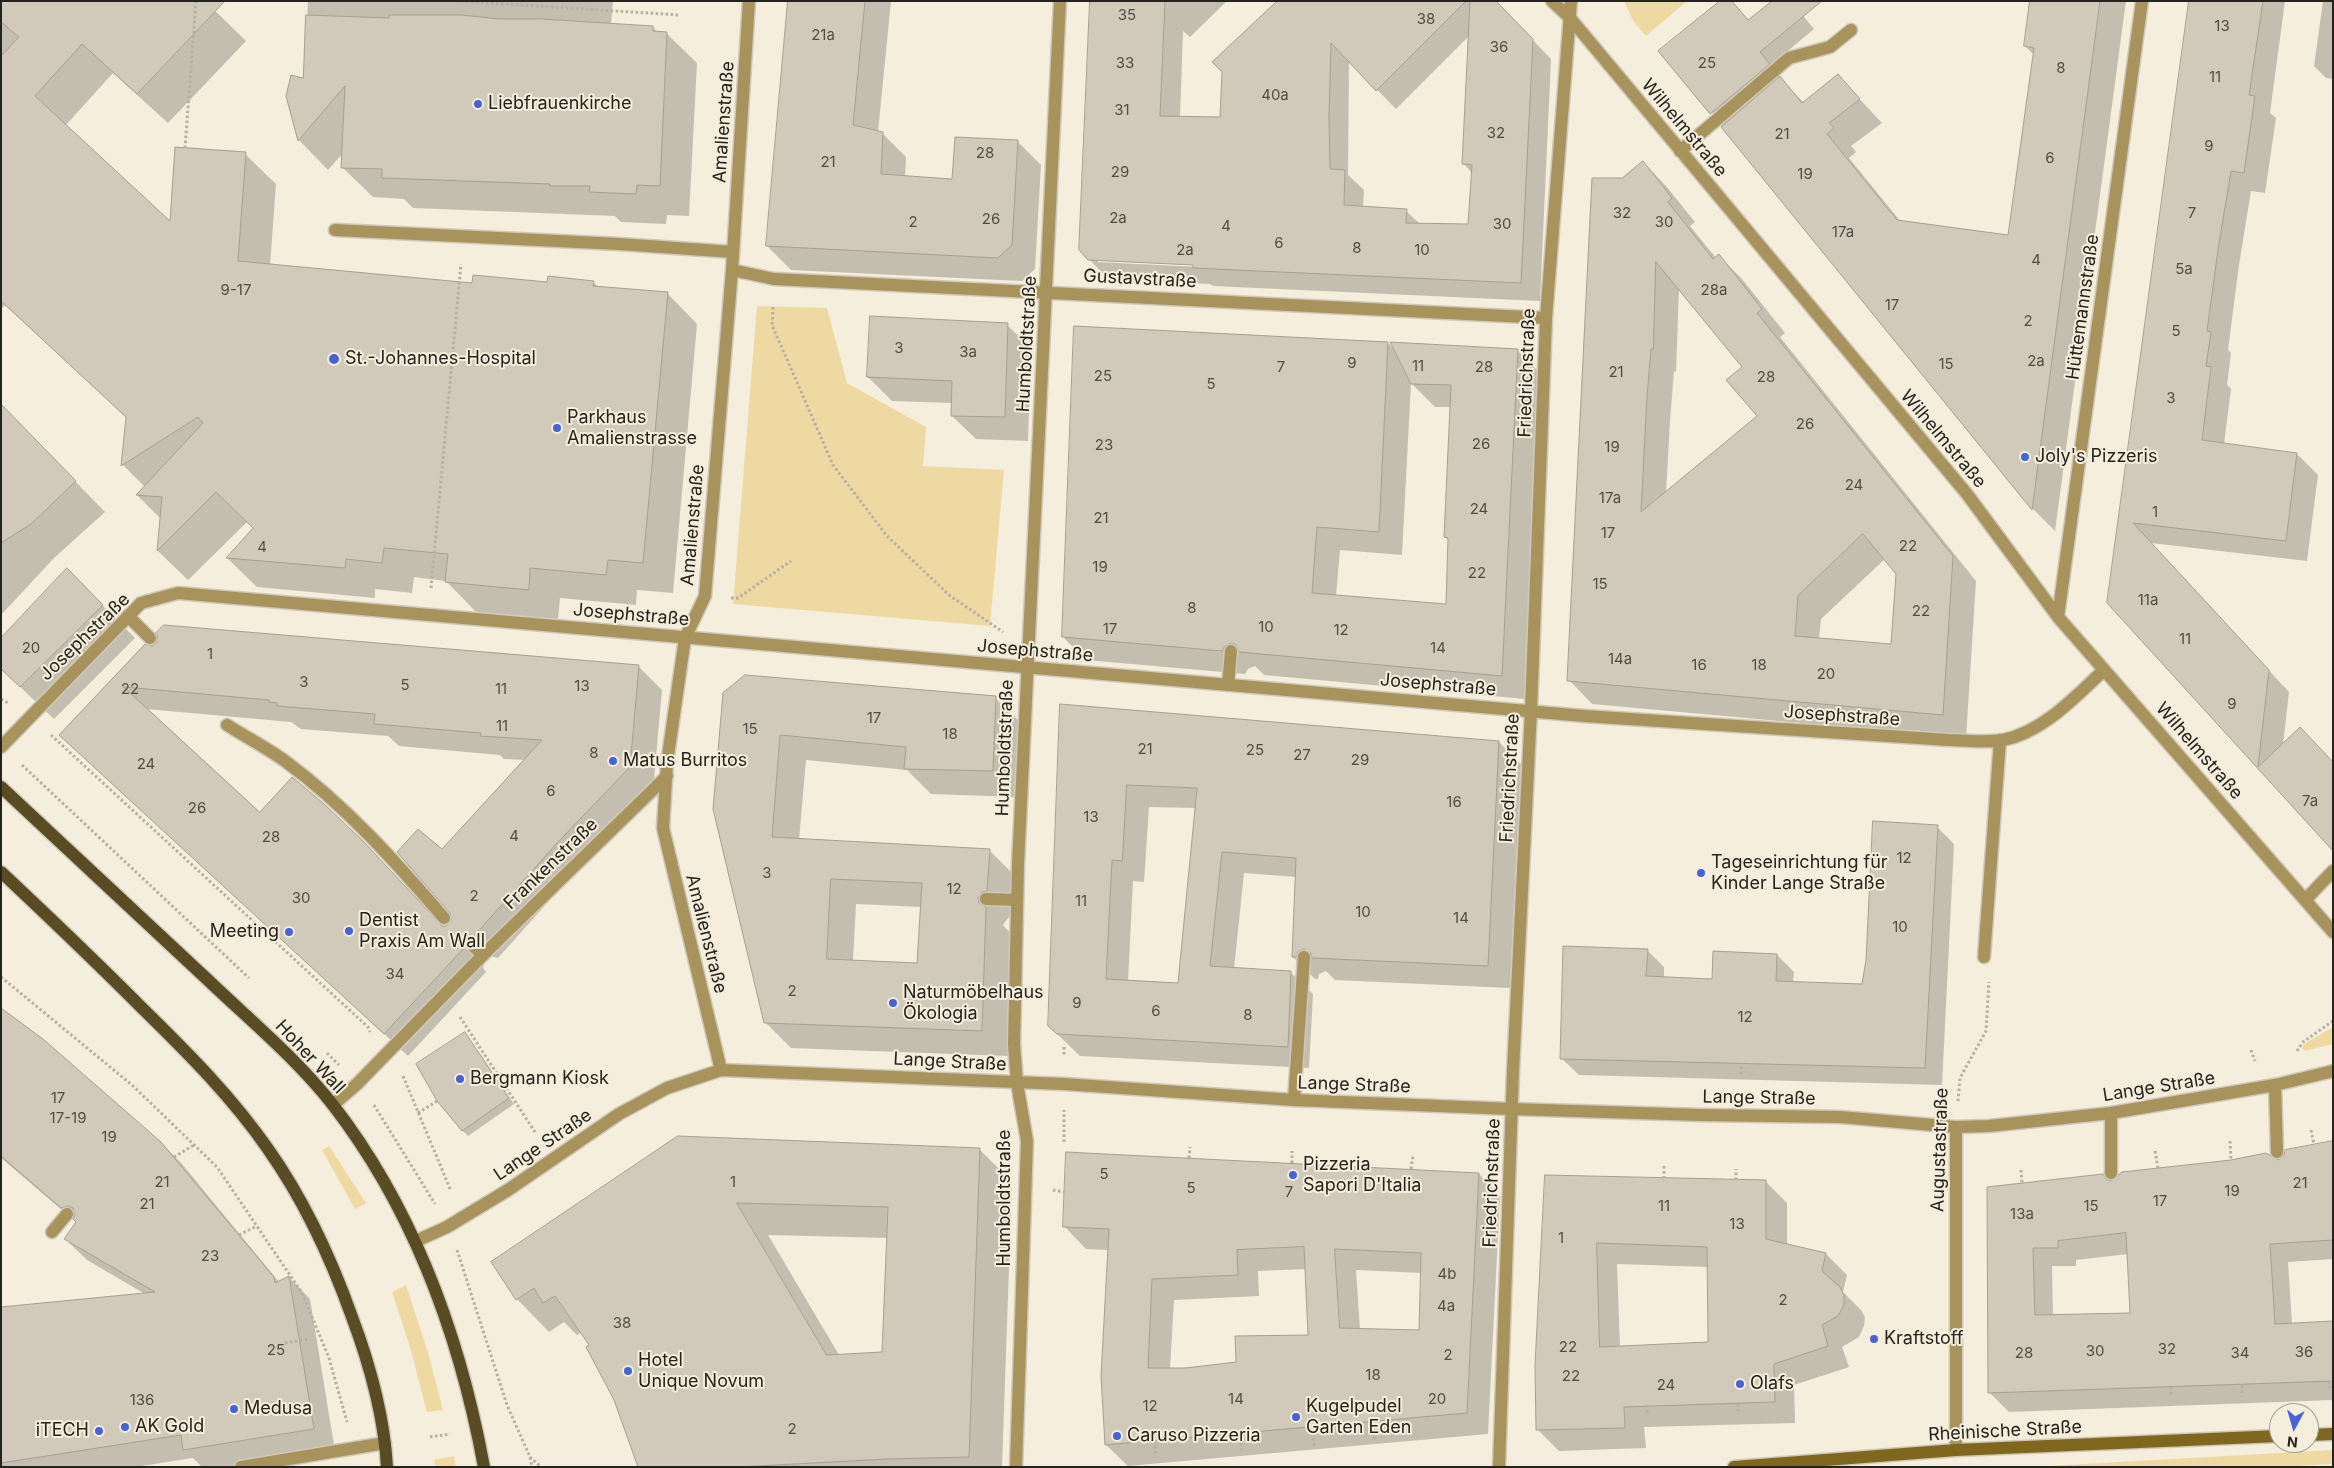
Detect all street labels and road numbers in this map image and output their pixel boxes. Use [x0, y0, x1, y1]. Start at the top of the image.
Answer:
street label: Amalienstraße [709, 60, 739, 184]
street label: Wilhelmstraße [1637, 74, 1731, 182]
street label: Hüttemannstraße [2062, 233, 2104, 381]
street label: Gustavstraße [1083, 265, 1197, 293]
street label: Humboldtstraße [1013, 275, 1041, 413]
street label: Friedrichstraße [1514, 308, 1540, 438]
street label: Wilhelmstraße [1896, 385, 1990, 493]
street label: Amalienstraße [677, 463, 709, 587]
street label: Josephstraße [36, 589, 134, 685]
street label: Josephstraße [572, 599, 690, 631]
street label: Josephstraße [976, 635, 1094, 667]
street label: Josephstraße [1379, 669, 1497, 701]
street label: Humboldtstraße [992, 679, 1018, 817]
street label: Wilhelmstraße [2151, 698, 2247, 804]
street label: Josephstraße [1783, 701, 1901, 731]
street label: Friedrichstraße [1496, 713, 1524, 843]
street label: Frankenstraße [500, 814, 602, 914]
street label: Amalienstraße [681, 872, 731, 996]
street label: Hoher Wall [270, 1016, 350, 1098]
street label: Lange Straße [893, 1048, 1007, 1076]
street label: Lange Straße [2101, 1067, 2217, 1107]
street label: Lange Straße [1297, 1072, 1411, 1098]
street label: Lange Straße [1702, 1086, 1816, 1110]
street label: Augustastraße [1927, 1088, 1953, 1212]
street label: Lange Straße [490, 1104, 596, 1186]
street label: Friedrichstraße [1479, 1118, 1505, 1248]
street label: Humboldtstraße [994, 1130, 1016, 1266]
street label: Rheinische Straße [1928, 1416, 2082, 1446]

